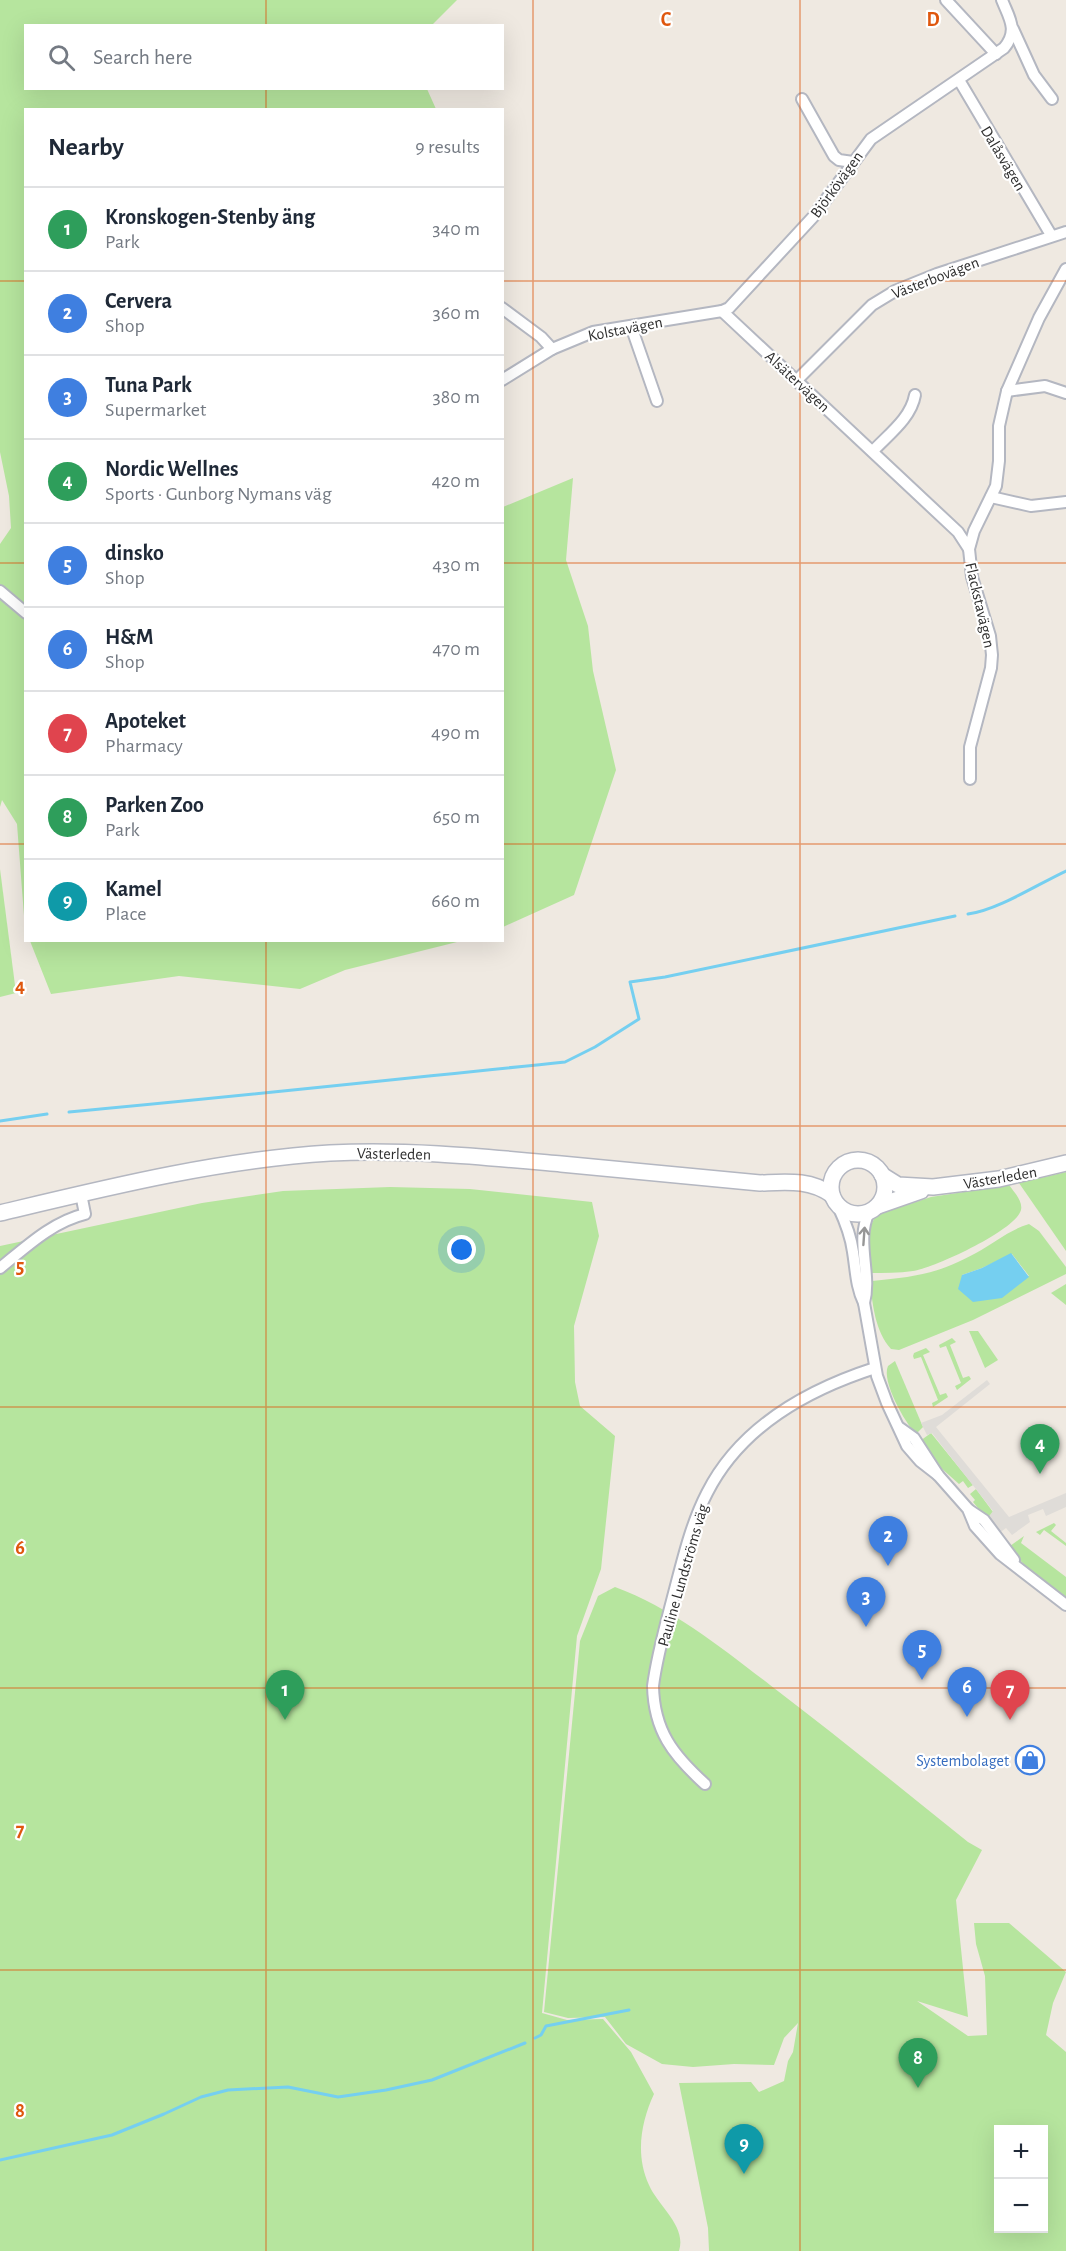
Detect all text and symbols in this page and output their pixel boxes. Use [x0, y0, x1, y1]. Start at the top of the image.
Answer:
text: C [661, 10, 672, 30]
text: D [926, 10, 940, 30]
search box [24, 24, 504, 90]
icon: search [45, 41, 78, 74]
text: Search here [93, 46, 192, 68]
street label: Dalåsvägen [978, 123, 1029, 194]
text: Nearby [48, 134, 124, 160]
text: 9 results [415, 137, 480, 157]
street label: Björkövägen [807, 148, 867, 221]
text: Kronskogen-Stenby äng [105, 206, 315, 228]
text: 1 [64, 219, 71, 239]
text: 340 m [432, 219, 480, 239]
text: Park [105, 232, 140, 252]
street label: Västerbovägen [889, 254, 981, 302]
text: Cervera [105, 290, 172, 312]
text: 2 [63, 303, 72, 323]
text: 360 m [433, 303, 480, 323]
street label: Kolstavägen [586, 314, 664, 344]
text: Shop [105, 316, 145, 336]
street label: Alsätervägen [762, 348, 833, 415]
text: Tuna Park [105, 374, 192, 396]
text: 3 [63, 387, 72, 407]
text: 380 m [432, 387, 480, 407]
text: Supermarket [105, 400, 206, 420]
text: Nordic Wellnes [105, 458, 239, 480]
text: 4 [62, 471, 73, 491]
text: 420 m [431, 471, 480, 491]
text: Sports · Gunborg Nymans väg [105, 484, 332, 504]
text: dinsko [105, 542, 164, 564]
text: 5 [63, 555, 72, 575]
text: 430 m [432, 555, 480, 575]
street label: Flackstavägen [962, 561, 998, 650]
text: Shop [105, 568, 145, 588]
text: H&M [105, 626, 154, 648]
text: 6 [63, 639, 72, 659]
text: 470 m [432, 639, 480, 659]
text: Shop [105, 652, 145, 672]
text: Apoteket [105, 710, 186, 732]
text: 7 [63, 723, 72, 743]
text: 490 m [431, 723, 480, 743]
text: Pharmacy [105, 736, 183, 756]
text: Parken Zoo [105, 794, 204, 816]
text: 8 [63, 807, 72, 827]
text: 650 m [432, 807, 480, 827]
text: Park [105, 820, 140, 840]
text: Kamel [105, 878, 162, 900]
text: 9 [63, 891, 72, 911]
text: 660 m [431, 891, 480, 911]
text: Place [105, 904, 146, 924]
text: 4 [15, 976, 25, 996]
street label: Västerleden [357, 1145, 431, 1163]
street label: Västerleden [962, 1164, 1038, 1192]
one-way arrow [859, 1227, 870, 1247]
your location [447, 1235, 476, 1264]
text: 5 [16, 1257, 24, 1277]
pin: 4 [1020, 1424, 1060, 1474]
street label: Pauline Lundströms väg [655, 1502, 711, 1648]
pin: 2 [868, 1516, 908, 1566]
text: 6 [15, 1538, 25, 1558]
pin: 3 [846, 1578, 886, 1627]
pin: 5 [902, 1630, 942, 1680]
pin: 6 [948, 1668, 986, 1717]
pin: 1 [266, 1670, 304, 1720]
pin: 7 [990, 1670, 1030, 1720]
shop icon: Systembolaget [1014, 1744, 1046, 1776]
place label: Systembolaget [916, 1753, 1009, 1770]
text: 7 [16, 1820, 25, 1840]
pin: 8 [898, 2038, 938, 2088]
text: 8 [15, 2101, 25, 2121]
pin: 9 [724, 2124, 764, 2174]
map controls [994, 2125, 1048, 2233]
button: + [994, 2125, 1048, 2179]
button: − [994, 2179, 1048, 2233]

